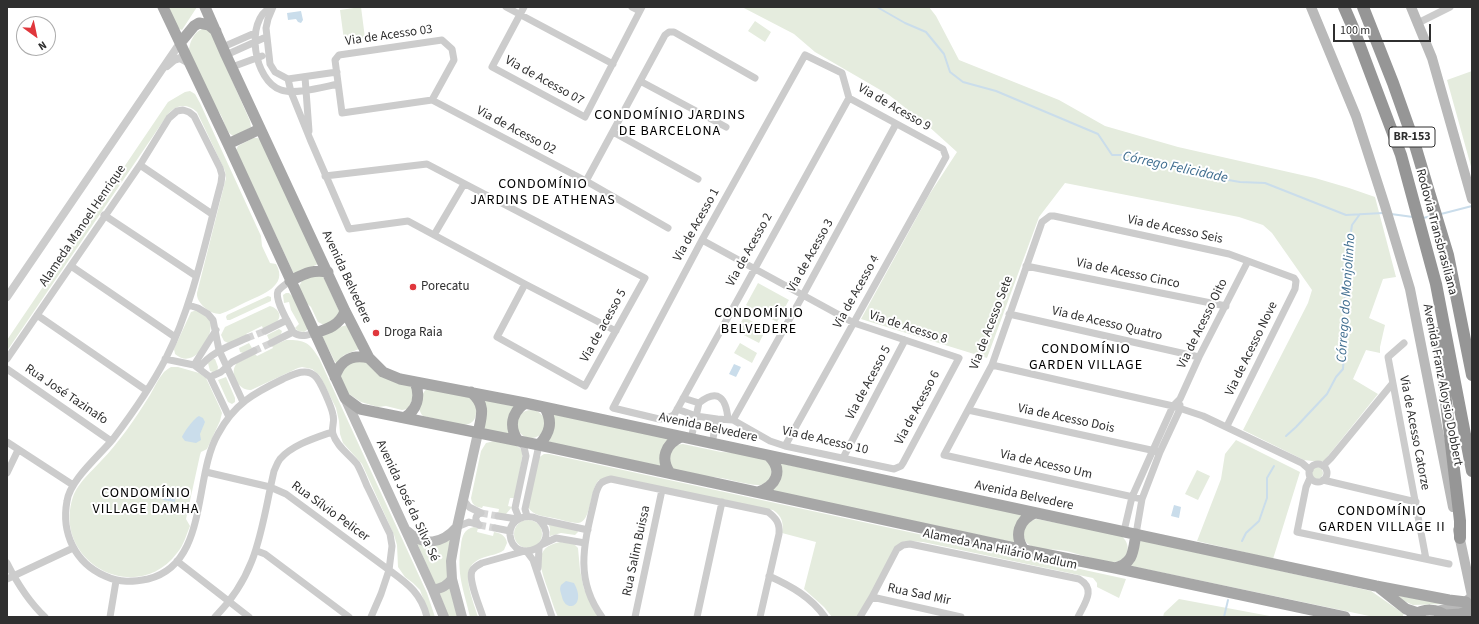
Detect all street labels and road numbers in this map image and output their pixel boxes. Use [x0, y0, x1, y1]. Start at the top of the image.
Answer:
street label: Via de Acesso 03 [344, 22, 434, 50]
street label: Via de Acesso 07 [502, 53, 586, 109]
street label: Via de Acesso 9 [855, 81, 933, 135]
street label: Via de Acesso 02 [474, 103, 558, 159]
road number: BR-153 [1389, 127, 1435, 147]
street label: Alameda Manoel Henrique [36, 162, 130, 290]
street label: Rodovia Transbrasiliana [1412, 167, 1460, 297]
street label: Via de Acesso 1 [670, 186, 724, 264]
street label: Via de Acesso 2 [723, 211, 777, 289]
street label: Via de Acesso Seis [1126, 212, 1224, 248]
street label: Via de Acesso 3 [784, 217, 838, 295]
street label: Avenida Belvedere [318, 228, 374, 326]
street label: Via de Acesso 4 [830, 253, 884, 331]
street label: Via de Acesso Cinco [1075, 255, 1181, 293]
street label: Via de Acesso Sete [967, 274, 1017, 372]
street label: Via de Acesso Oito [1174, 276, 1232, 372]
street label: Via de acesso 5 [578, 287, 630, 365]
street label: Via de Acesso Nove [1222, 299, 1282, 399]
street label: Avenida Franz Aloysio Dobbert [1419, 303, 1465, 467]
street label: Via de Acesso Quatro [1050, 304, 1164, 344]
street label: Via de Acesso 8 [867, 308, 949, 348]
street label: Via de Acesso 5 [843, 343, 895, 423]
street label: Rua José Tazinafo [21, 361, 111, 429]
street label: Via de Acesso 6 [892, 368, 944, 448]
street label: Via de Acesso Catorze [1395, 374, 1433, 492]
street label: Via de Acesso Dois [1016, 401, 1116, 437]
street label: Avenida Belvedere [657, 410, 759, 446]
street label: Via de Acesso 10 [780, 424, 870, 458]
street label: Avenida José da Silva Sé [372, 438, 442, 564]
street label: Via de Acesso Um [998, 447, 1094, 483]
street label: Rua Sílvio Pelicer [288, 478, 372, 546]
street label: Avenida Belvedere [973, 478, 1075, 514]
street label: Rua Salim Buissa [620, 504, 654, 598]
street label: Alameda Ana Hilário Madlum [922, 526, 1078, 574]
street label: Rua Sad Mir [886, 581, 952, 609]

